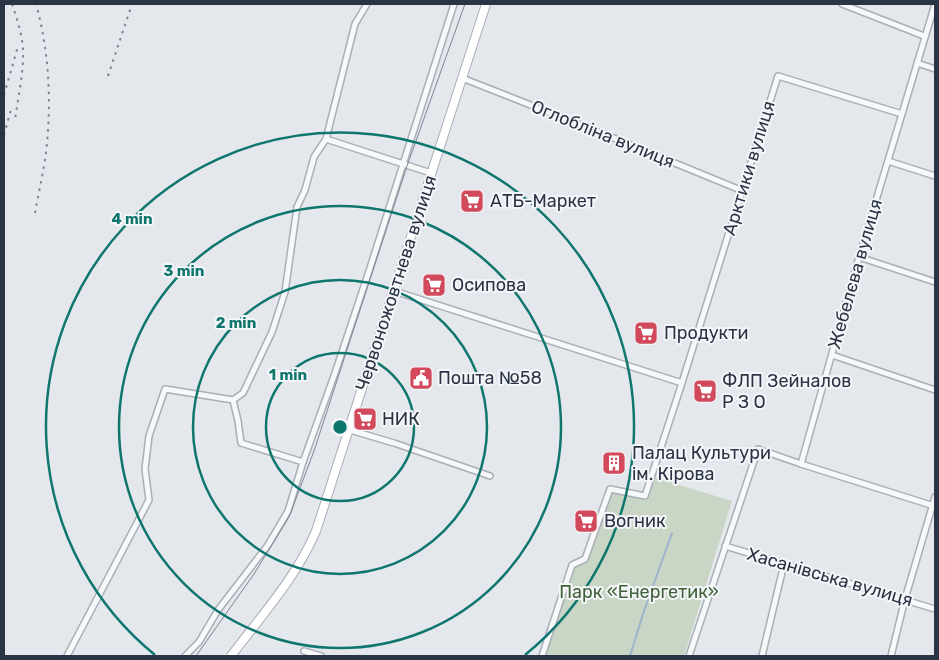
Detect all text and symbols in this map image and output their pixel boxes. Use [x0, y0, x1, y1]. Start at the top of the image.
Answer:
street label: Оглобліна вулиця [528, 95, 678, 173]
street label: Арктики вулиця [718, 98, 780, 238]
street label: Червоножовтнева вулиця [351, 172, 441, 394]
supermarket icon: АТБ-Маркет [459, 188, 485, 214]
place label: АТБ-Маркет [490, 190, 596, 212]
street label: Жебелєва вулиця [823, 196, 887, 352]
text: 4 min [111, 210, 153, 228]
text: 3 min [164, 262, 204, 280]
supermarket icon: Осипова [421, 272, 447, 298]
place label: Осипова [452, 274, 526, 296]
text: 2 min [216, 314, 256, 332]
supermarket icon: Продукти [633, 320, 659, 346]
place label: Продукти [664, 322, 748, 344]
public building icon: Пошта №58 [408, 365, 434, 391]
text: 1 min [269, 366, 307, 384]
place label: Пошта №58 [438, 367, 542, 389]
place label: ФЛП Зейналов Р З О [722, 370, 851, 413]
supermarket icon: ФЛП Зейналов Р З О [692, 378, 718, 404]
supermarket icon: НИК [352, 406, 378, 432]
place label: НИК [382, 408, 420, 430]
centre of rings [331, 418, 349, 436]
place label: Палац Культури ім. Кірова [632, 442, 771, 485]
building icon: Палац Культури ім. Кірова [601, 450, 627, 476]
supermarket icon: Вогник [573, 508, 599, 534]
place label: Вогник [604, 510, 666, 532]
street label: Хасанівська вулиця [745, 543, 915, 611]
park label: Парк «Енергетик» [559, 581, 719, 603]

